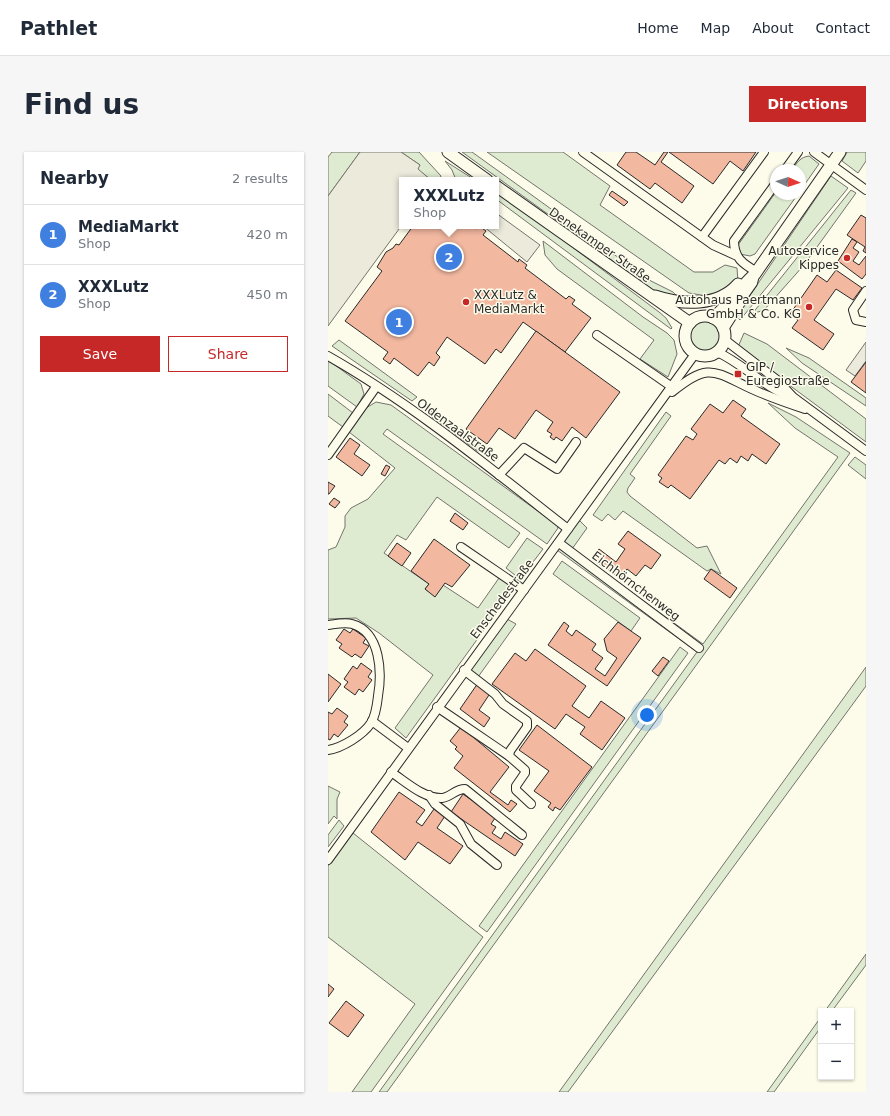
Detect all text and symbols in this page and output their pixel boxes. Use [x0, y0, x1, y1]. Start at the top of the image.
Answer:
text: Pathlet [20, 17, 97, 39]
text: Home [637, 20, 679, 36]
text: Map [701, 20, 730, 36]
text: About [752, 20, 794, 36]
text: Contact [816, 20, 870, 36]
button: Directions [749, 86, 866, 122]
text: Find us [24, 88, 139, 121]
north arrow [770, 164, 806, 200]
text: Nearby [40, 168, 109, 188]
text: 2 results [232, 171, 288, 186]
popup [399, 177, 499, 229]
text: XXXLutz [414, 187, 484, 205]
text: Shop [414, 205, 446, 220]
street label: Denekamper Straße [547, 205, 653, 285]
text: MediaMarkt [78, 218, 179, 236]
text: 1 [48, 227, 58, 242]
text: 420 m [246, 227, 288, 242]
text: Shop [78, 236, 111, 251]
pin: 2 [436, 242, 462, 272]
place label: Autoservice Kippes [768, 244, 839, 272]
marker: Autoservice Kippes [842, 253, 852, 263]
text: XXXLutz [78, 278, 149, 296]
text: 2 [48, 287, 58, 302]
text: 450 m [246, 287, 288, 302]
place label: XXXLutz & MediaMarkt [474, 288, 545, 316]
place label: Autohaus Paertmann GmbH & Co. KG [675, 293, 801, 321]
text: Shop [78, 296, 111, 311]
marker: XXXLutz & MediaMarkt [461, 297, 471, 307]
marker: Autohaus Paertmann GmbH & Co. KG [804, 302, 814, 312]
pin: 1 [386, 307, 412, 337]
button: Save [40, 336, 160, 372]
button: Share [168, 336, 288, 372]
place label: GIP / Euregiostraße [746, 360, 830, 388]
marker: GIP / Euregiostraße [733, 369, 743, 379]
street label: Oldenzaalstraße [414, 396, 502, 464]
street label: Eichhörnchenweg [589, 548, 683, 624]
street label: Enschedestraße [467, 556, 537, 642]
your location [637, 705, 657, 725]
map controls [818, 1008, 854, 1080]
button: + [818, 1008, 854, 1044]
button: − [818, 1044, 854, 1080]

